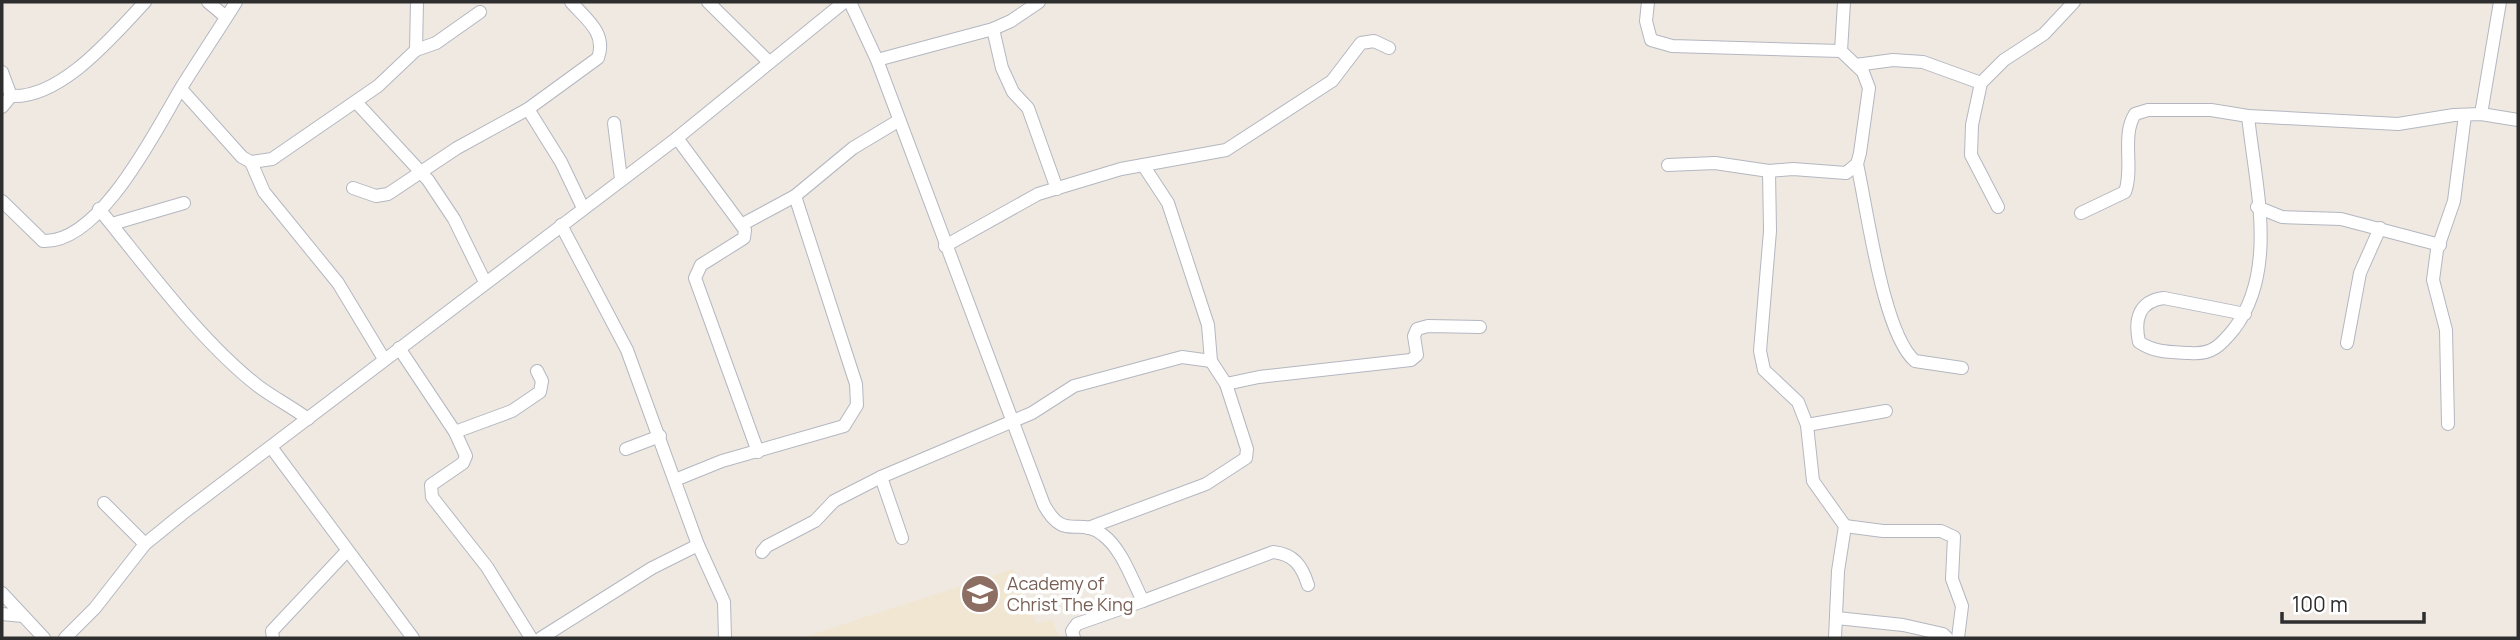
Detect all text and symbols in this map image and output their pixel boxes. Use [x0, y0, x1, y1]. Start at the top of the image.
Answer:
place label: Academy of Christ The King [1007, 571, 1133, 616]
school or university icon: Academy of Christ The King [959, 573, 1001, 615]
scale bar [2282, 580, 2424, 624]
text: 100 m [2292, 590, 2348, 618]

